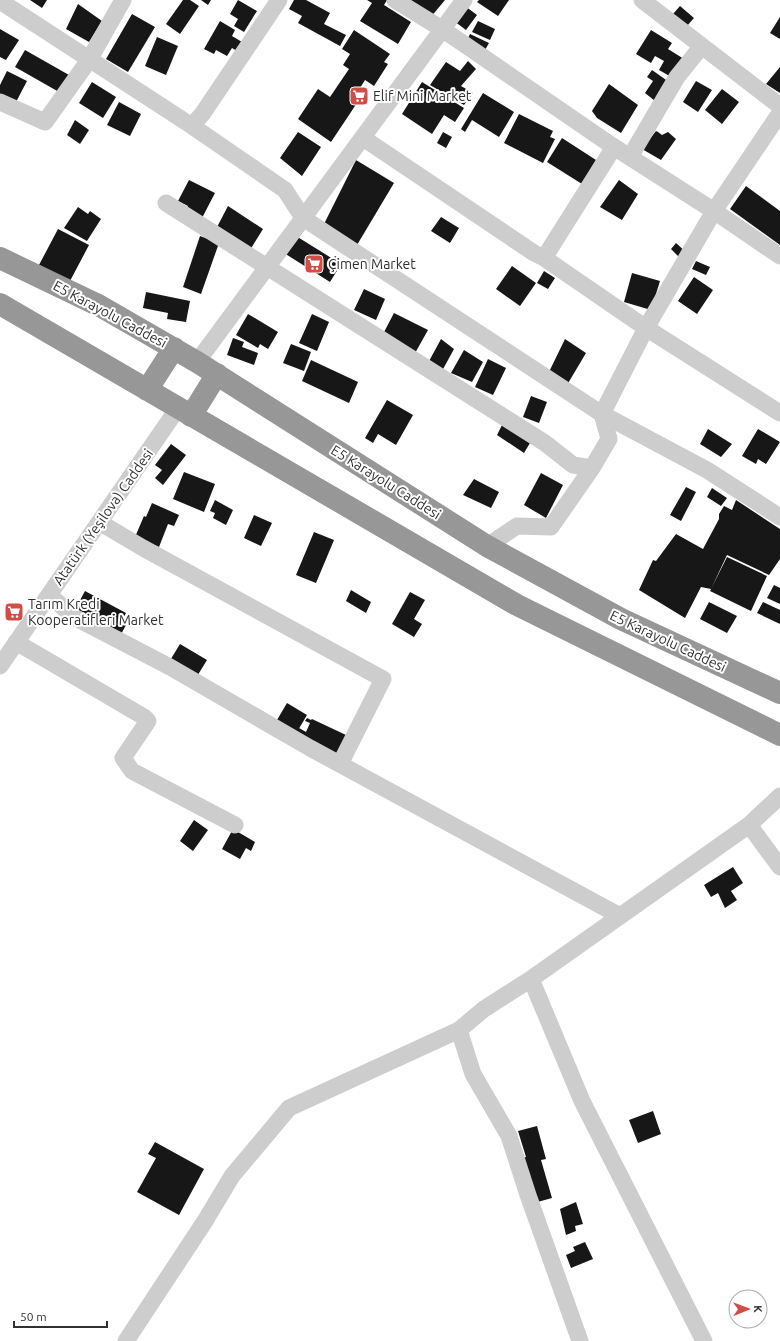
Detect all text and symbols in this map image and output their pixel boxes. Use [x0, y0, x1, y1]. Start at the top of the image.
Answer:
supermarket icon: Elif Mini Market [348, 85, 370, 107]
place label: Elif Mini Market [373, 88, 472, 104]
supermarket icon: Çimen Market [303, 253, 325, 275]
place label: Çimen Market [328, 256, 416, 272]
street label: E5 Karayolu Caddesi [50, 277, 170, 351]
street label: E5 Karayolu Caddesi [328, 442, 444, 522]
street label: Atatürk (Yeşilova) Caddesi [50, 446, 156, 588]
place label: Tarım Kredi Kooperatifleri Market [28, 596, 164, 628]
supermarket icon: Tarım Kredi Kooperatifleri Market [3, 601, 25, 623]
street label: E5 Karayolu Caddesi [607, 607, 729, 675]
north arrow [728, 1289, 768, 1329]
scale bar [14, 1303, 107, 1329]
text: K [752, 1305, 764, 1313]
text: 50 m [20, 1310, 47, 1323]

